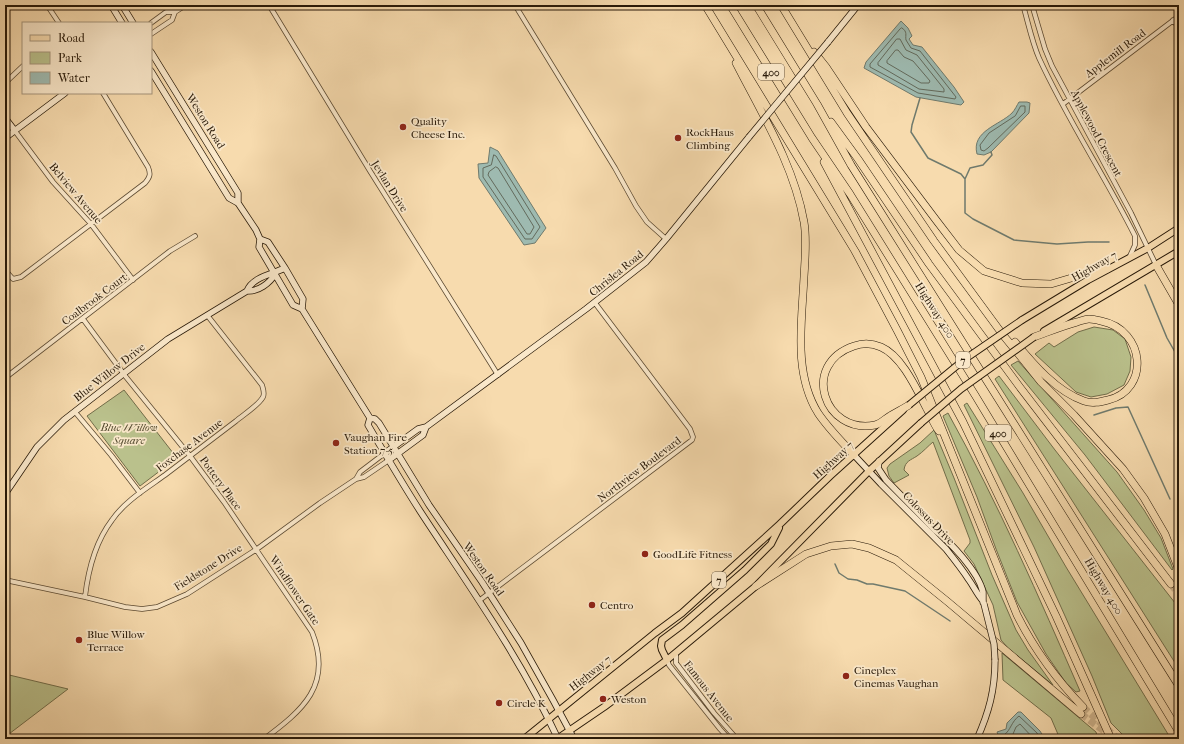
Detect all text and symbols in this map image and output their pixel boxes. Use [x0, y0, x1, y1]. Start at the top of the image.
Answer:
legend [22, 22, 152, 94]
street label: Applemill Road [1082, 26, 1149, 81]
text: Road [58, 31, 85, 45]
text: Park [58, 51, 83, 65]
road number: 400 [758, 64, 784, 80]
text: Water [57, 71, 91, 85]
street label: Applewood Crescent [1068, 87, 1125, 179]
street label: Weston Road [183, 91, 228, 152]
place label: Quality Cheese Inc. [411, 115, 465, 141]
marker: Quality Cheese Inc. [398, 122, 408, 132]
place label: RockHaus Climbing [686, 126, 734, 152]
marker: RockHaus Climbing [673, 133, 683, 143]
street label: Jevlan Drive [368, 157, 411, 215]
street label: Belview Avenue [46, 160, 105, 227]
street label: Chrislea Road [587, 247, 647, 299]
street label: Highway 7 [1069, 249, 1119, 284]
street label: Coalbrook Court [59, 271, 130, 328]
street label: Highway 400 [912, 280, 957, 341]
street label: Blue Willow Drive [71, 340, 148, 404]
road number: 7 [956, 352, 970, 368]
street label: Foxchase Avenue [153, 416, 226, 475]
park label: Blue Willow Square [100, 421, 158, 447]
road number: 400 [985, 425, 1011, 441]
place label: Vaughan Fire Station 7-5 [343, 431, 407, 457]
street label: Northview Boulevard [595, 433, 684, 505]
marker: Vaughan Fire Station 7-5 [331, 438, 341, 448]
street label: Highway 7 [810, 439, 856, 482]
street label: Pottery Place [197, 454, 245, 513]
street label: Colossus Drive [900, 489, 958, 548]
street label: Weston Road [460, 539, 507, 599]
street label: Fieldstone Drive [172, 541, 245, 594]
place label: GoodLife Fitness [653, 548, 732, 561]
marker: GoodLife Fitness [640, 549, 650, 559]
street label: Windflower Gate [266, 552, 323, 628]
street label: Highway 400 [1082, 556, 1126, 617]
road number: 7 [712, 572, 726, 588]
place label: Centro [600, 599, 634, 612]
marker: Centro [587, 600, 597, 610]
place label: Blue Willow Terrace [87, 628, 145, 654]
marker: Blue Willow Terrace [74, 635, 84, 645]
street label: Highway 7 [567, 653, 614, 694]
street label: Famous Avenue [681, 658, 737, 725]
place label: Cineplex Cinemas Vaughan [854, 664, 939, 690]
marker: Cineplex Cinemas Vaughan [841, 671, 851, 681]
place label: Weston [610, 693, 647, 706]
marker: Weston [598, 694, 608, 704]
place label: Circle K [507, 697, 547, 710]
marker: Circle K [494, 698, 504, 708]

